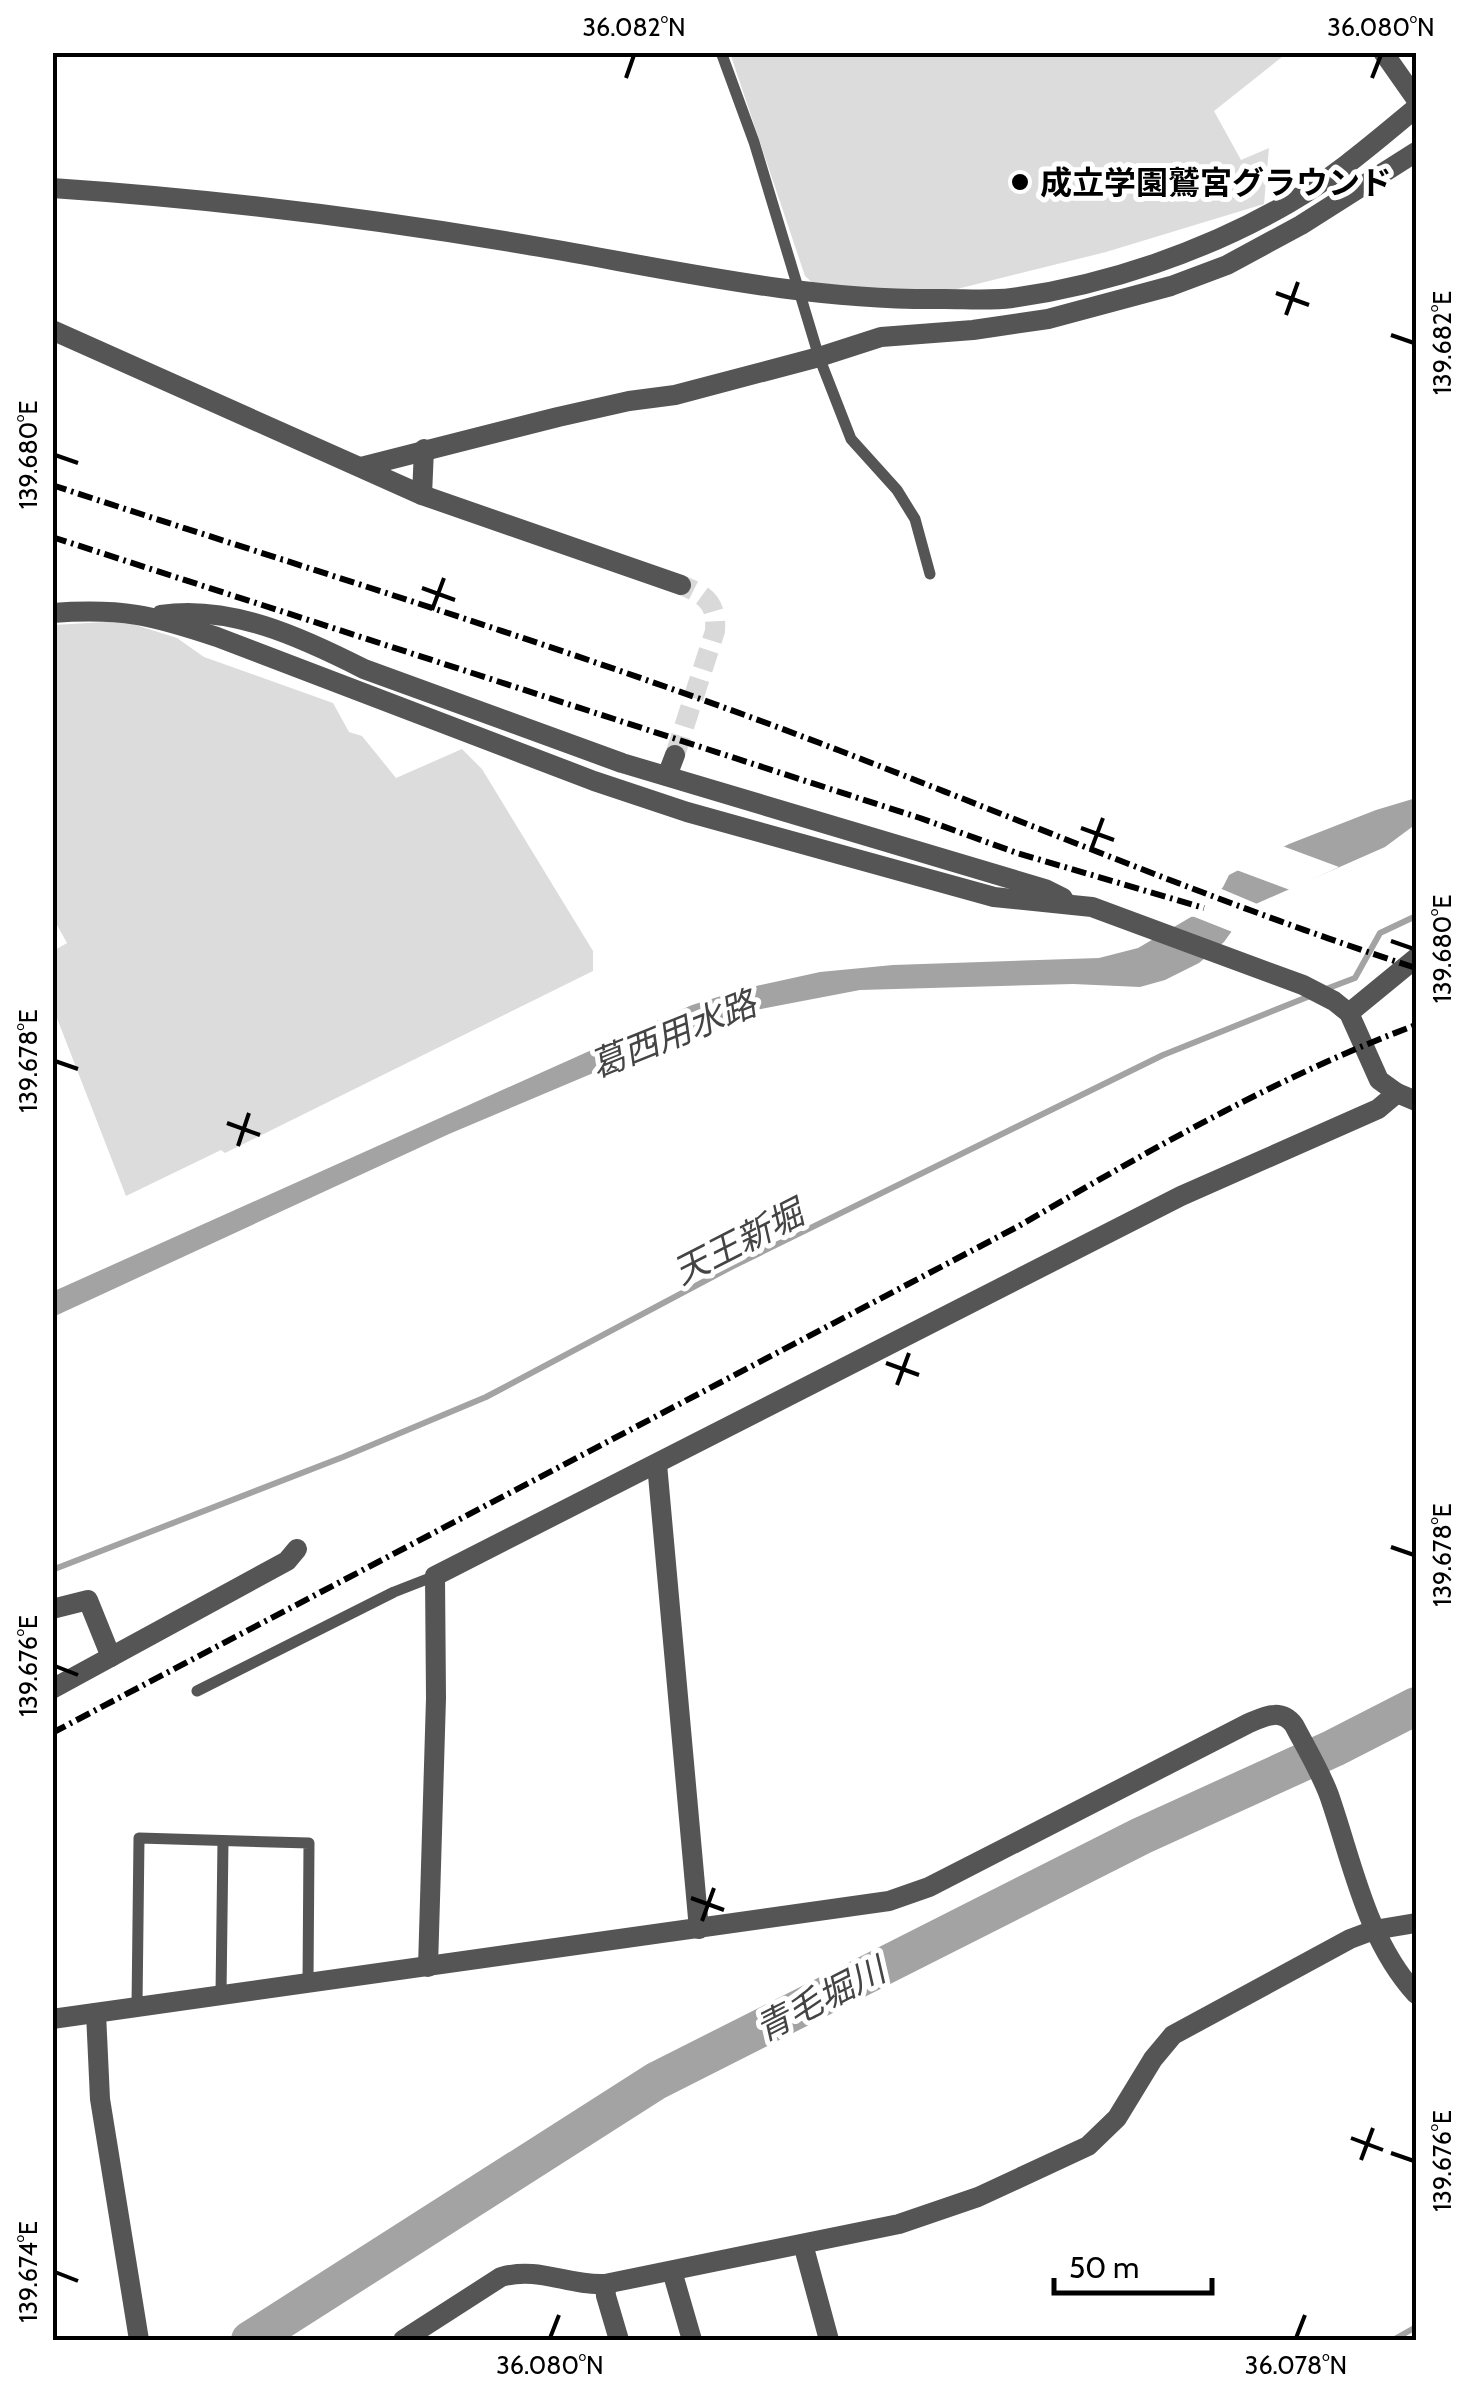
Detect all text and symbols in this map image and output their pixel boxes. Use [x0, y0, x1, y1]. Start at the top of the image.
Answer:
text: 36.082°N [582, 12, 686, 42]
text: 36.080°N [1327, 12, 1435, 42]
place label: 成立学園鷲宮グラウンド [1040, 163, 1392, 202]
marker: 成立学園鷲宮グラウンド [1009, 171, 1031, 193]
text: 139.682°E [1427, 291, 1457, 395]
text: 139.680°E [13, 401, 43, 509]
text: 139.680°E [1427, 895, 1457, 1003]
water label: 葛西用水路 [584, 980, 765, 1087]
text: 139.678°E [13, 1009, 43, 1113]
water label: 天王新堀 [666, 1189, 815, 1293]
text: 139.678°E [1427, 1503, 1457, 1607]
text: 139.676°E [13, 1615, 43, 1717]
water label: 青毛堀川 [748, 1946, 896, 2050]
text: 139.676°E [1427, 2110, 1457, 2212]
text: 139.674°E [13, 2221, 43, 2323]
scale bar [1054, 2233, 1212, 2295]
text: 50 m [1069, 2249, 1139, 2286]
text: 36.080°N [496, 2350, 604, 2380]
text: 36.078°N [1245, 2350, 1347, 2380]

